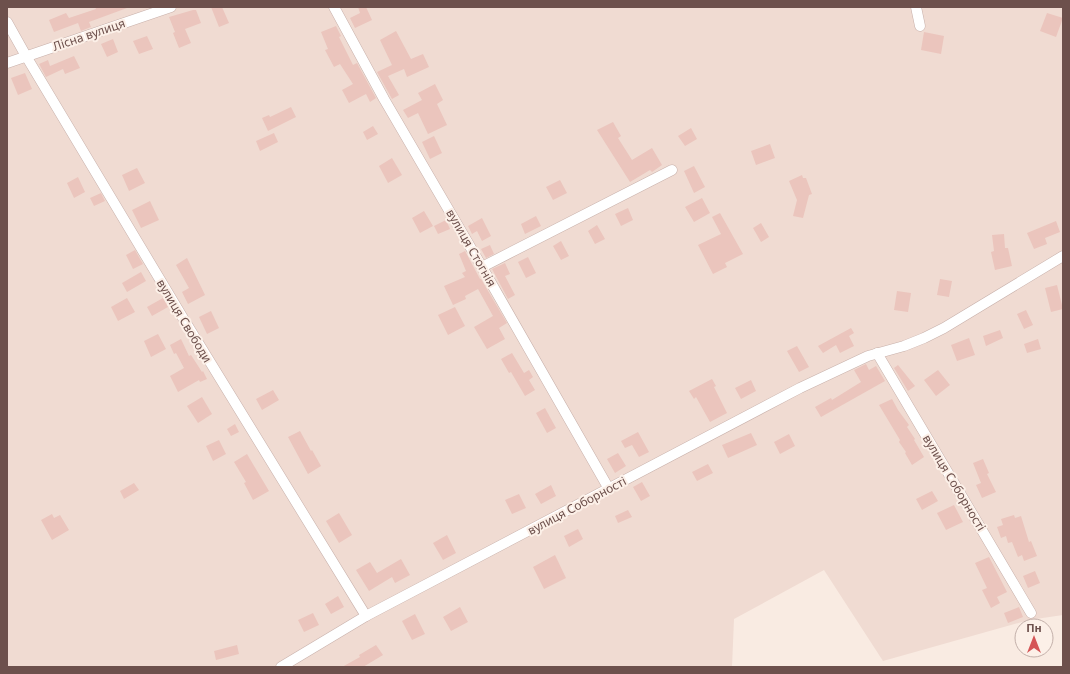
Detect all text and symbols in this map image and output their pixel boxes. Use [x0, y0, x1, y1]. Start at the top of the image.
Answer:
street label: Лісна вулиця [50, 14, 127, 55]
street label: вулиця Стогнія [442, 206, 501, 290]
street label: вулиця Свободи [153, 276, 216, 366]
street label: вулиця Соборності [919, 431, 990, 534]
street label: вулиця Соборності [524, 472, 629, 539]
north arrow [1014, 618, 1054, 658]
text: Пн [1026, 620, 1042, 635]

